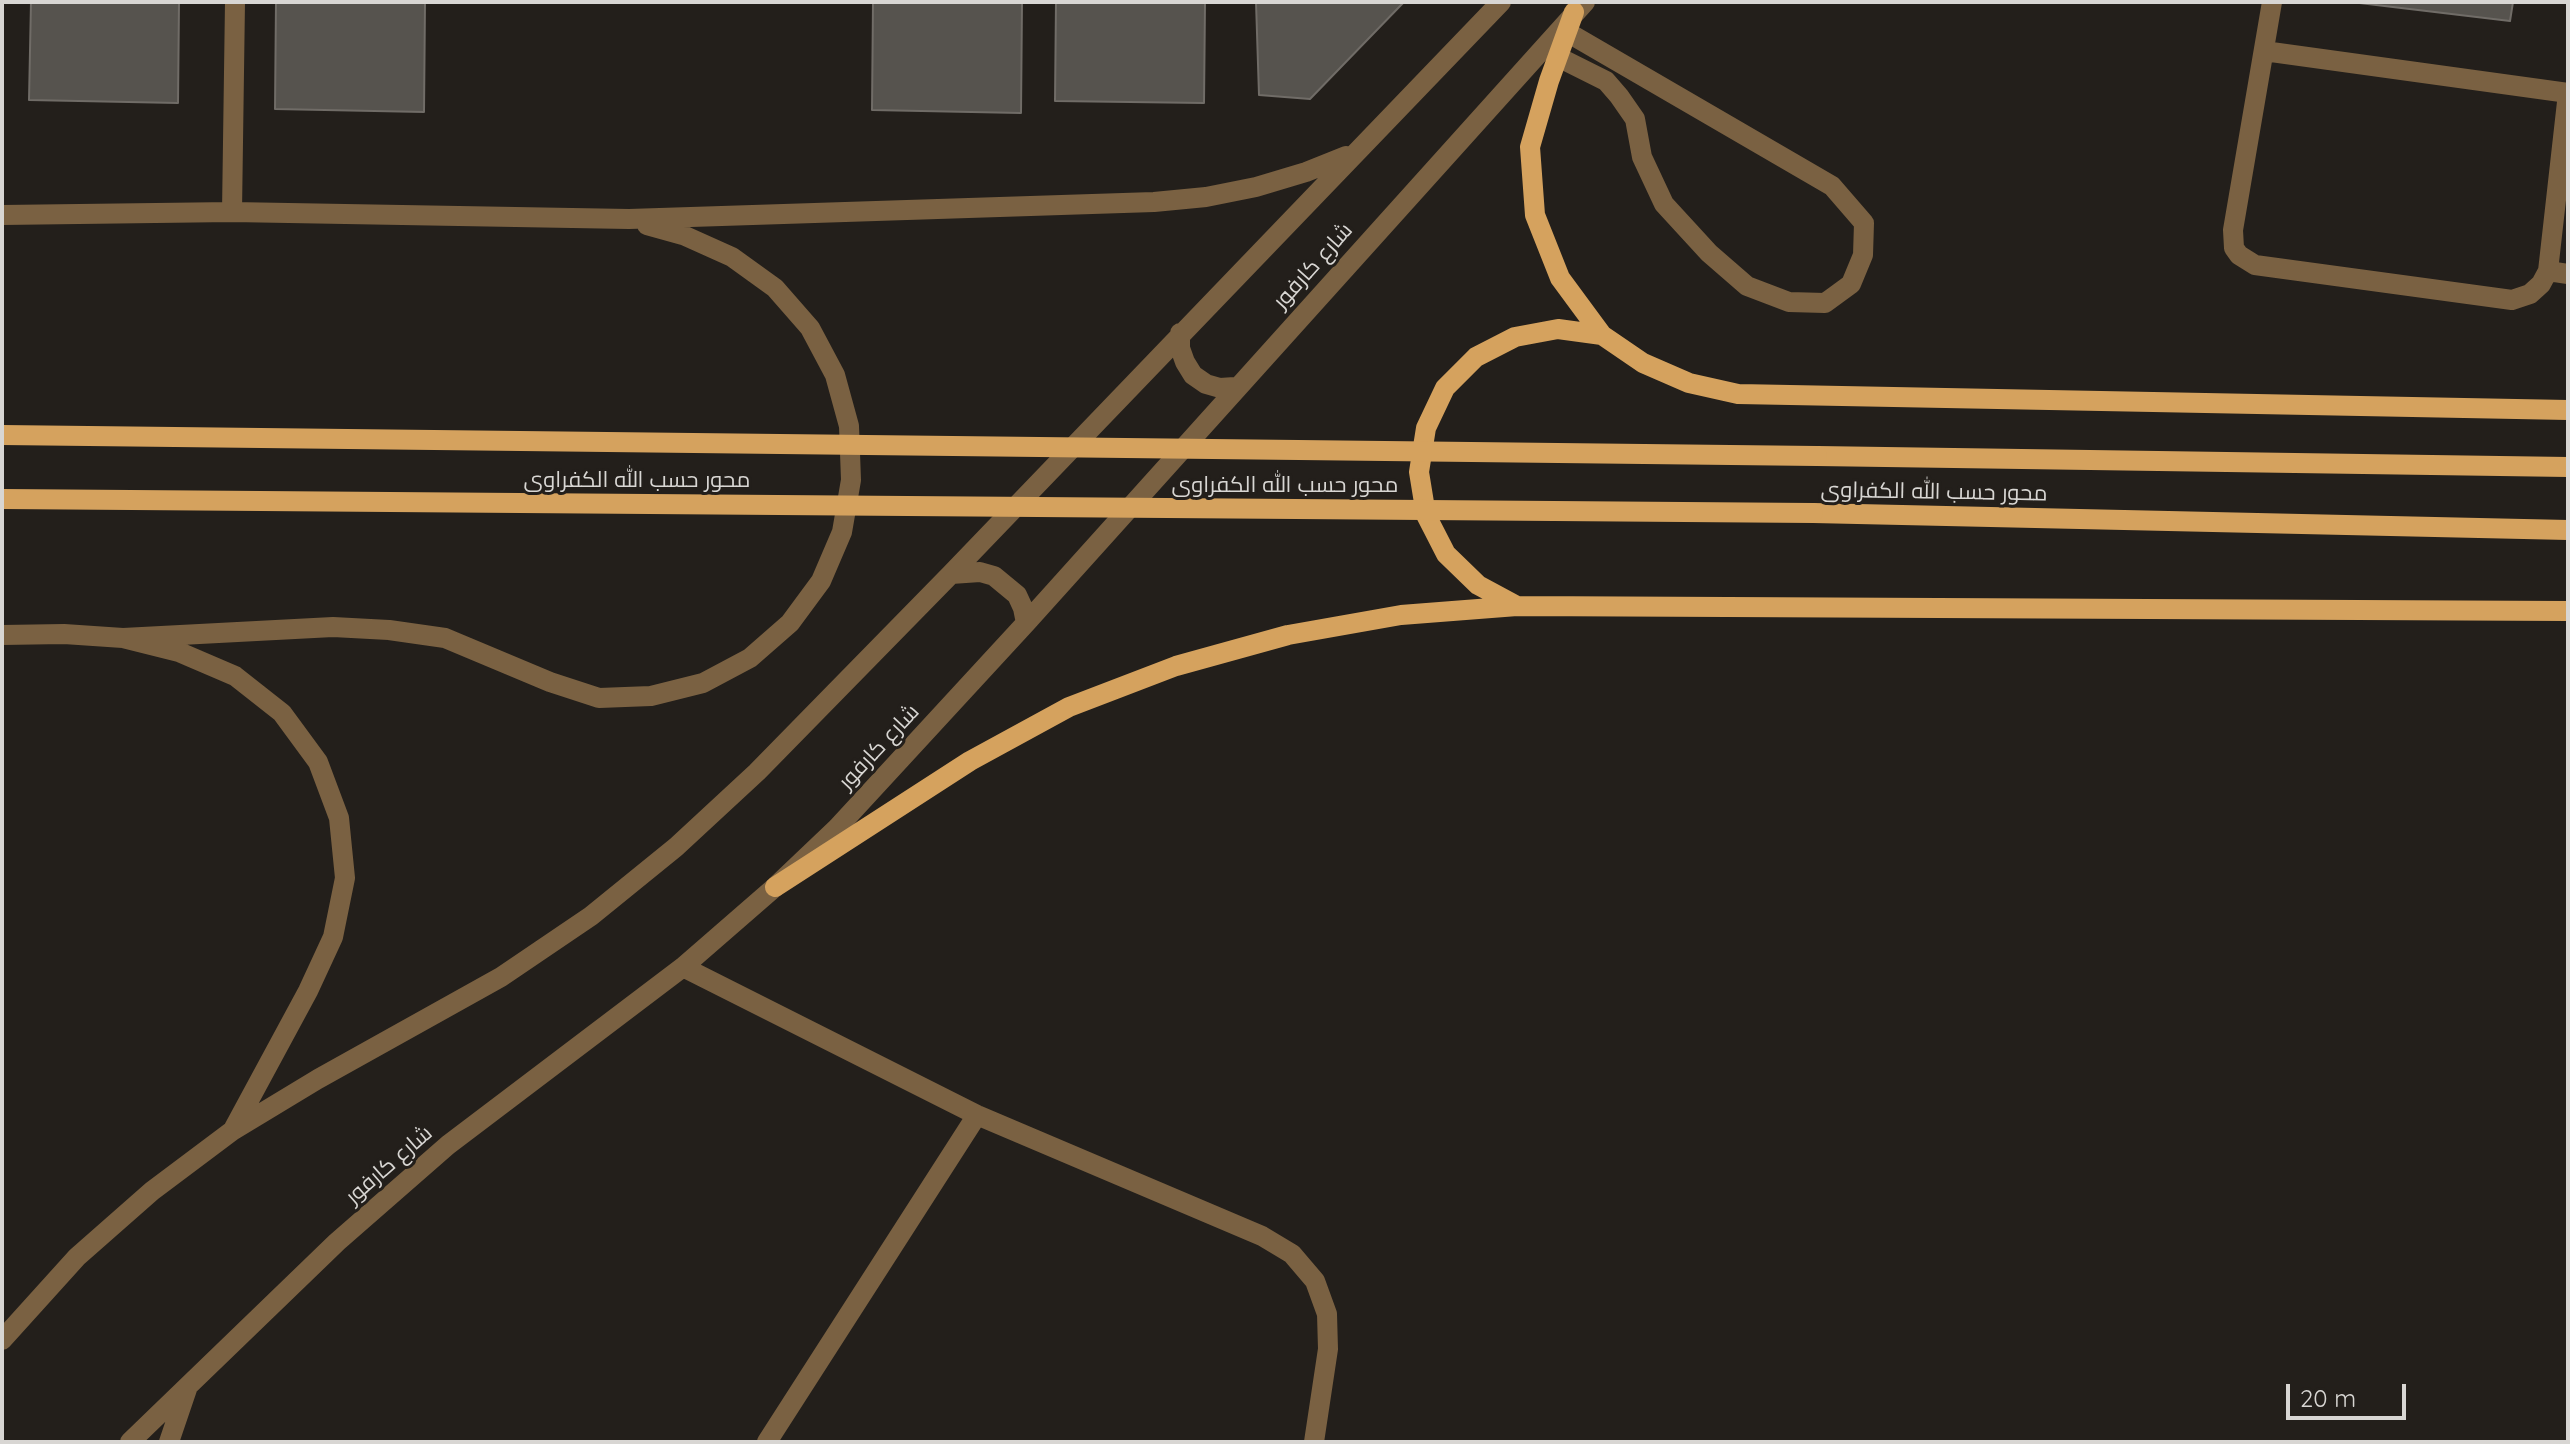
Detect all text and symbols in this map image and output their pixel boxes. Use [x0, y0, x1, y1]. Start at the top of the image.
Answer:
street label: شارع كارفور [1268, 218, 1358, 314]
street label: محور حسب الله الكفراوى [524, 467, 750, 493]
street label: محور حسب الله الكفراوى [1172, 472, 1398, 498]
street label: محور حسب الله الكفراوى [1820, 477, 2048, 507]
street label: شارع كارفور [833, 699, 925, 795]
street label: شارع كارفور [340, 1120, 438, 1210]
scale bar [2290, 1368, 2410, 1418]
text: 20 m [2300, 1383, 2356, 1413]

